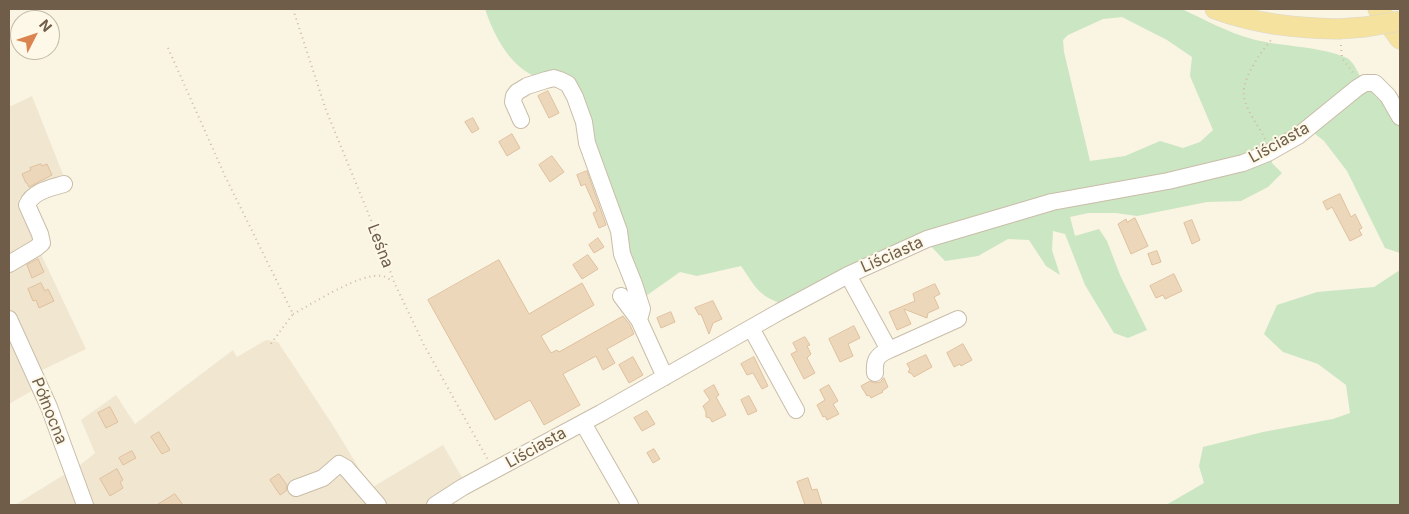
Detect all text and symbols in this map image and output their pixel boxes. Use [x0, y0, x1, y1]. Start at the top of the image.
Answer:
north arrow [10, 10, 60, 60]
text: N [36, 16, 56, 35]
street label: Liściasta [1245, 119, 1313, 167]
street label: Leśna [363, 221, 397, 271]
street label: Liściasta [858, 233, 926, 277]
street label: Północna [27, 375, 71, 447]
street label: Liściasta [502, 424, 570, 472]

